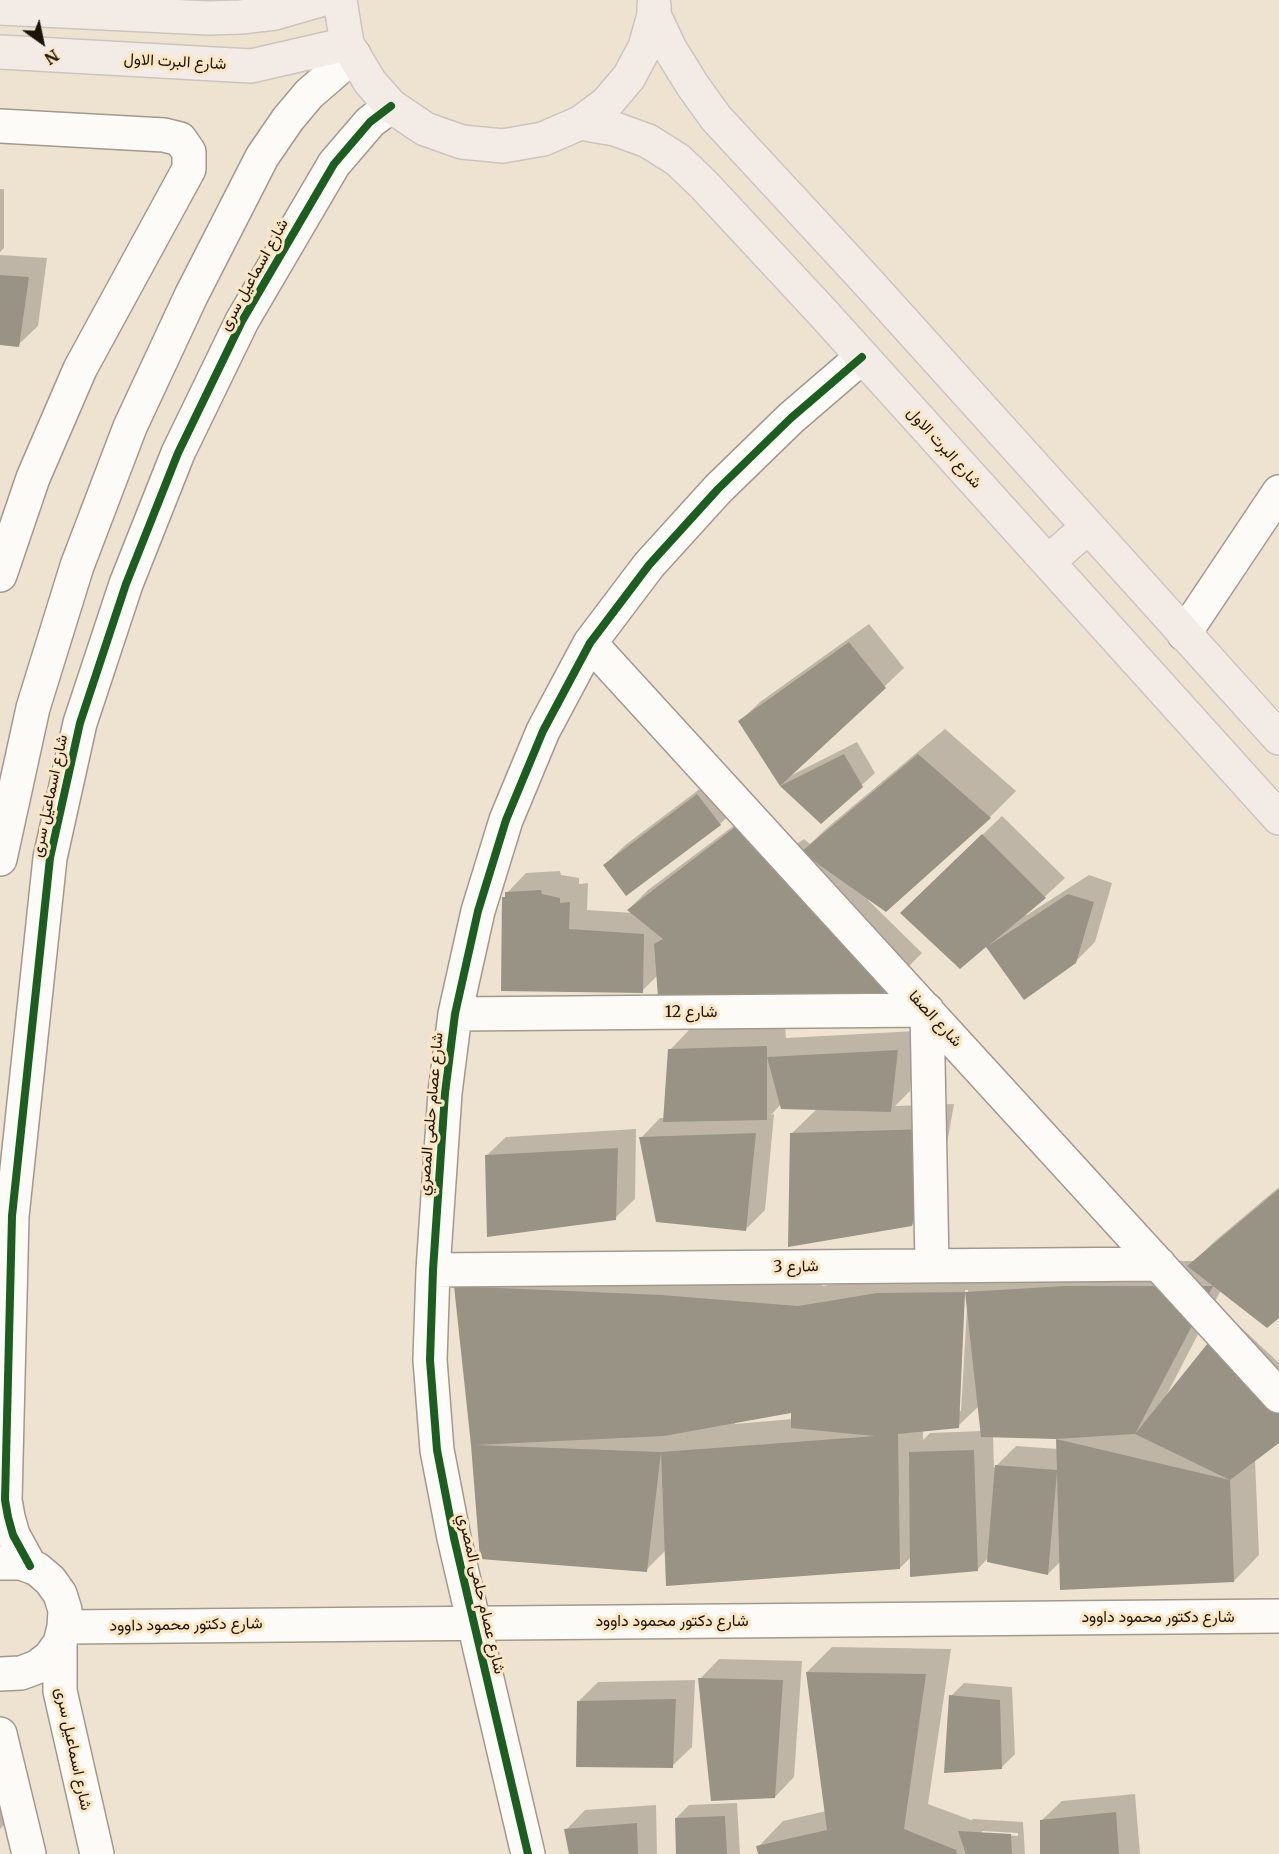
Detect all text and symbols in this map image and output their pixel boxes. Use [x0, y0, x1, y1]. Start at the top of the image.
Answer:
north arrow [12, 12, 72, 72]
text: N [41, 45, 63, 69]
street label: شارع البرت الاول [123, 50, 227, 74]
street label: شارع اسماعيل سرى [215, 216, 293, 334]
street label: شارع البرت الاول [903, 403, 985, 493]
street label: شارع اسماعيل سرى [28, 733, 72, 859]
street label: شارع الصفا [904, 987, 966, 1051]
street label: شارع 12 [665, 1002, 717, 1022]
street label: شارع عصام حلمى المصري [414, 1032, 448, 1196]
street label: شارع 3 [773, 1257, 819, 1277]
street label: شارع عصام حلمى المصري [453, 1512, 509, 1676]
street label: شارع دكتور محمود داوود [1081, 1607, 1235, 1627]
street label: شارع دكتور محمود داوود [595, 1611, 749, 1631]
street label: شارع دكتور محمود داوود [109, 1614, 263, 1636]
street label: شارع اسماعيل سرى [51, 1686, 95, 1812]

